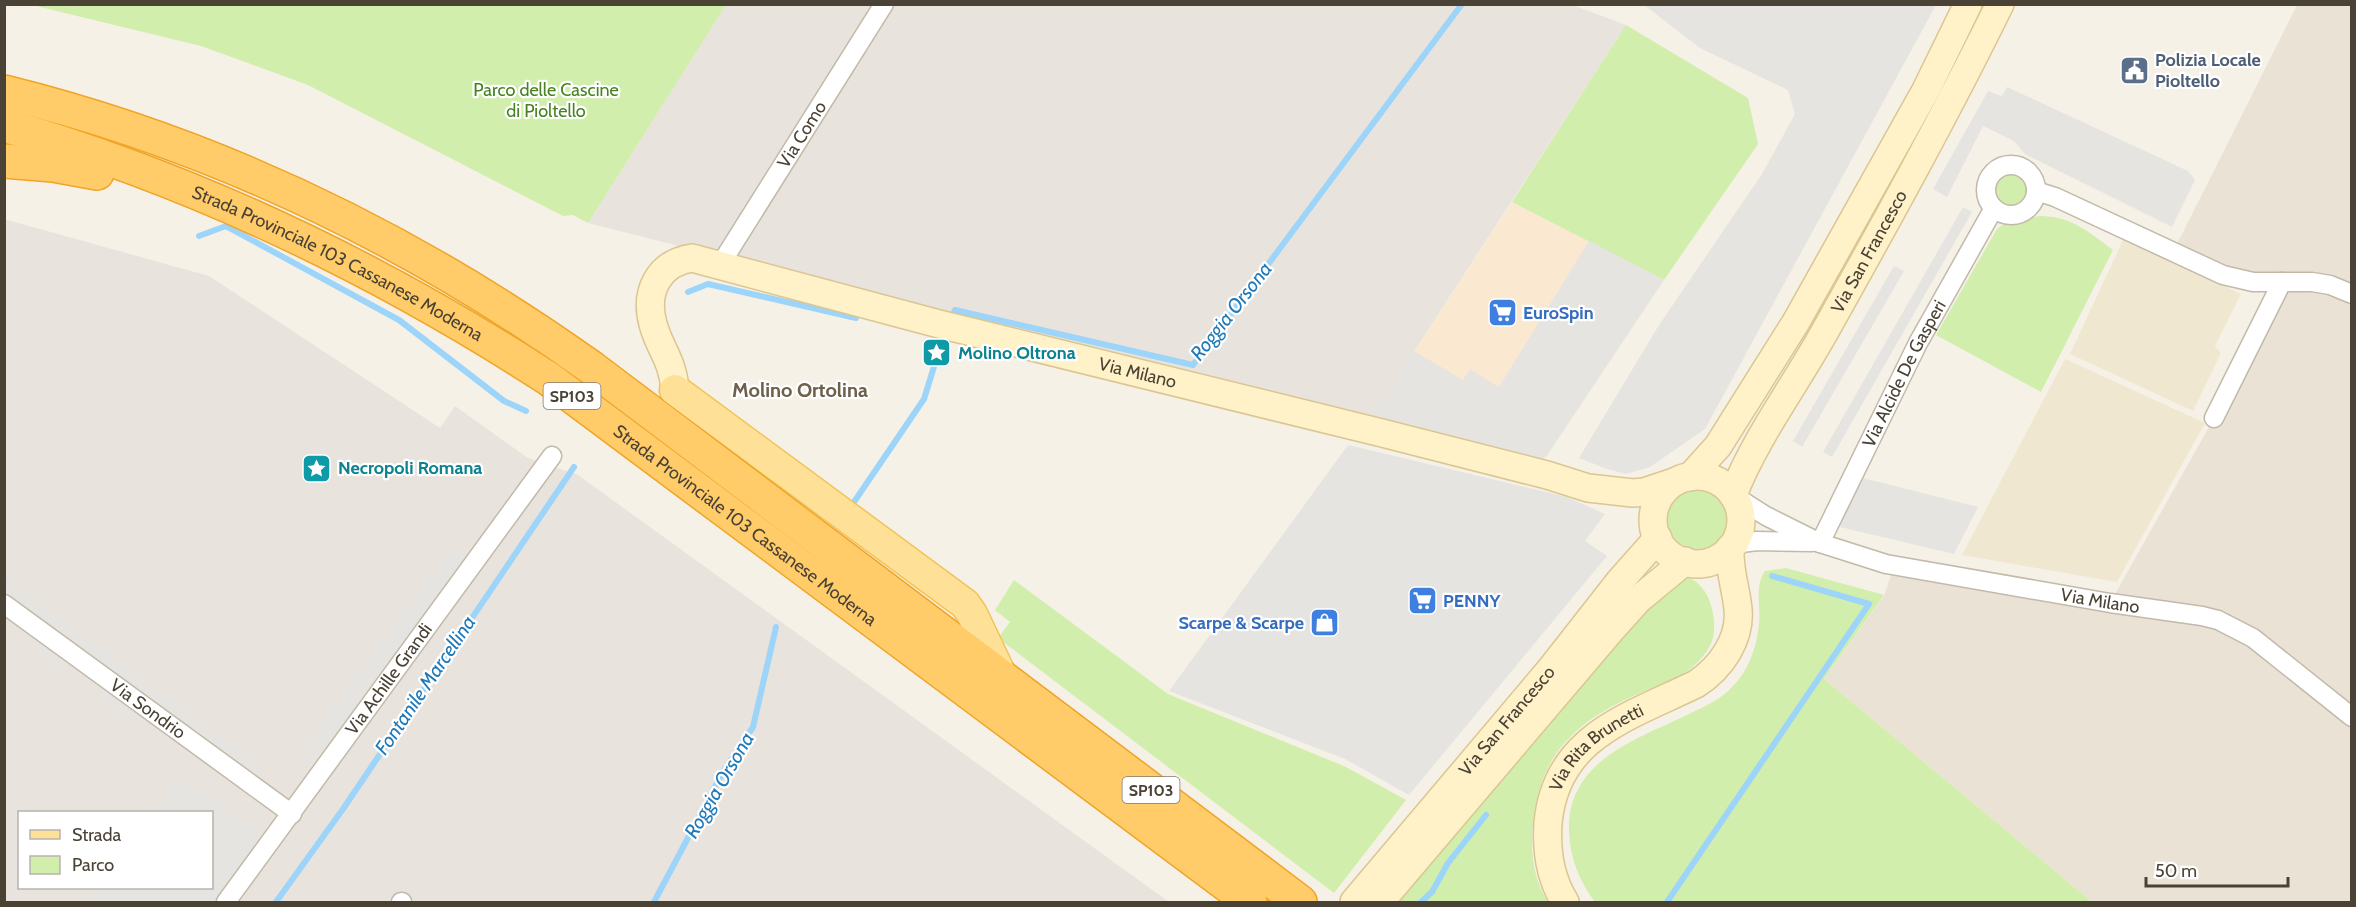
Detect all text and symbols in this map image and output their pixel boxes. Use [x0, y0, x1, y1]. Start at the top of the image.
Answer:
place label: Polizia Locale Pioltello [2155, 49, 2261, 92]
public building icon: Polizia Locale Pioltello [2118, 54, 2150, 86]
park label: Parco delle Cascine di Pioltello [473, 79, 619, 122]
street label: Via Como [773, 97, 831, 172]
street label: Strada Provinciale 103 Cassanese Moderna [189, 181, 487, 346]
street label: Via San Francesco [1826, 186, 1912, 317]
water label: Roggia Orsona [1185, 257, 1277, 365]
street label: Via Alcide De Gasperi [1858, 296, 1951, 451]
supermarket icon: EuroSpin [1486, 297, 1518, 329]
place label: EuroSpin [1523, 302, 1594, 324]
place icon: Molino Oltrona [921, 337, 953, 369]
place label: Molino Oltrona [958, 342, 1076, 364]
street label: Via Milano [1096, 353, 1179, 393]
district label: Molino Ortolina [732, 378, 868, 402]
road number: SP103 [544, 383, 600, 409]
street label: Strada Provinciale 103 Cassanese Moderna [609, 420, 881, 631]
place icon: Necropoli Romana [301, 452, 333, 484]
place label: Necropoli Romana [338, 457, 482, 479]
street label: Via Milano [2059, 584, 2141, 618]
supermarket icon: PENNY [1406, 585, 1438, 617]
place label: PENNY [1443, 590, 1501, 612]
shop icon: Scarpe & Scarpe [1309, 607, 1341, 639]
water label: Fontanile Marcellina [370, 611, 480, 759]
place label: Scarpe & Scarpe [1178, 612, 1304, 634]
street label: Via Achille Grandi [341, 619, 437, 739]
street label: Via San Francesco [1454, 661, 1560, 780]
street label: Via Sondrio [106, 674, 190, 744]
street label: Via Rita Brunetti [1545, 699, 1647, 794]
water label: Roggia Orsona [679, 728, 759, 842]
road number: SP103 [1122, 777, 1180, 803]
legend [18, 811, 213, 889]
text: Strada [72, 824, 122, 846]
scale bar [2146, 850, 2288, 888]
text: Parco [72, 854, 114, 876]
text: 50 m [2155, 860, 2197, 882]

